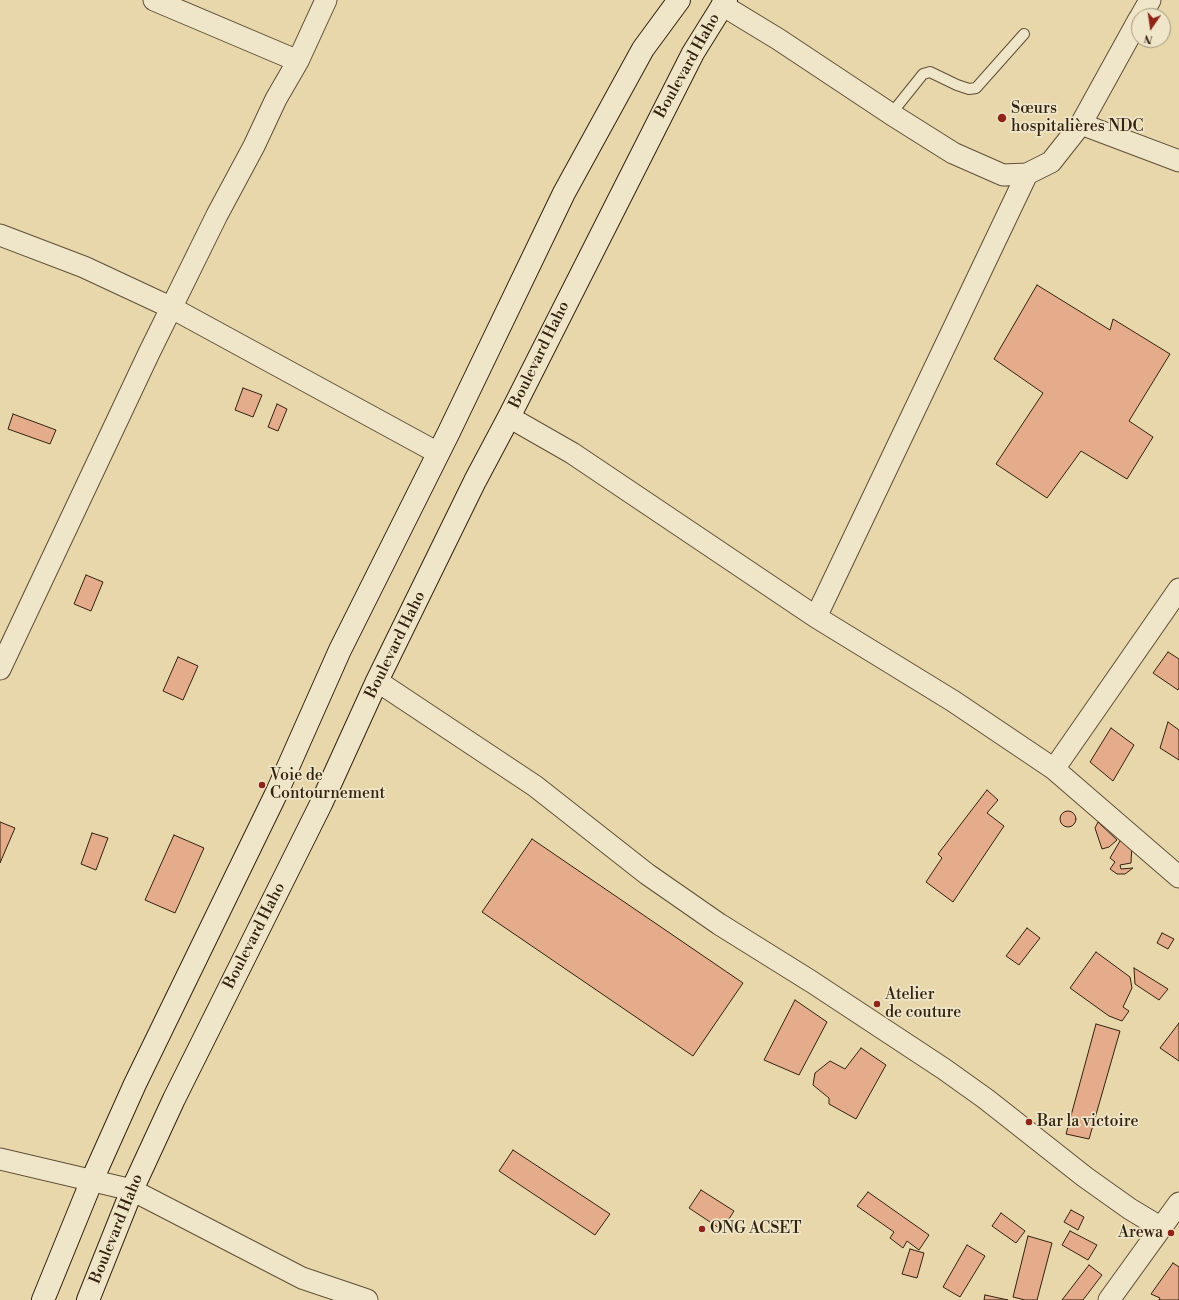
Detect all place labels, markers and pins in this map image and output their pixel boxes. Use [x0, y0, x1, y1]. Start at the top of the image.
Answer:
place label: Sœurs hospitalières NDC [1011, 99, 1143, 137]
marker: Sœurs hospitalières NDC [996, 112, 1008, 124]
place label: Voie de Contournement [270, 766, 385, 804]
marker: Voie de Contournement [257, 780, 267, 790]
place label: Atelier de couture [885, 985, 961, 1023]
marker: Atelier de couture [872, 999, 882, 1009]
place label: Bar la victoire [1037, 1112, 1139, 1132]
marker: Bar la victoire [1024, 1117, 1034, 1127]
place label: ONG ACSET [710, 1219, 801, 1239]
place label: Arewa [1118, 1223, 1163, 1243]
marker: ONG ACSET [697, 1224, 707, 1234]
marker: Arewa [1166, 1228, 1176, 1238]

